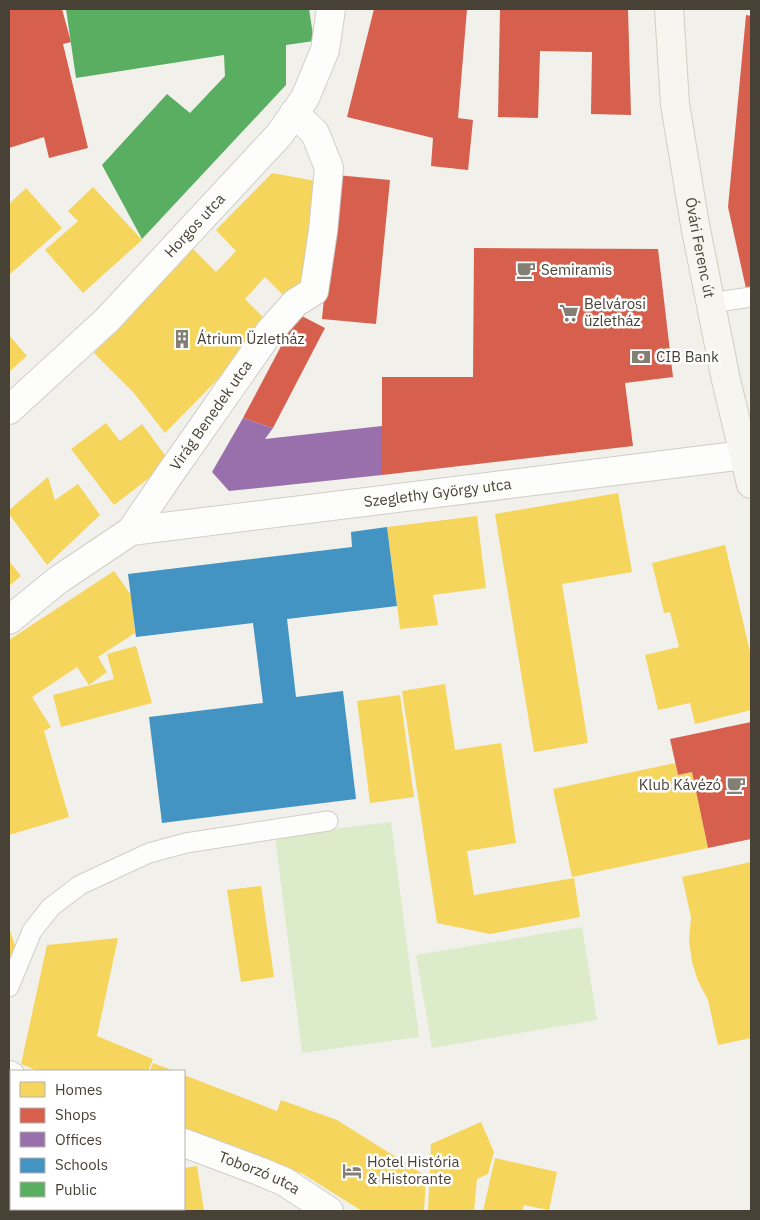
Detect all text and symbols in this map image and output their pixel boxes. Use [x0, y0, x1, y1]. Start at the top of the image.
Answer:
street label: Horgos utca [160, 189, 229, 261]
street label: Óvári Ferenc út [682, 196, 719, 300]
cafe icon: Semiramis [515, 259, 537, 281]
place label: Semiramis [541, 260, 612, 279]
place label: Belvárosi üzletház [584, 294, 646, 330]
supermarket icon: Belvárosi üzletház [558, 302, 580, 324]
building icon: Átrium Üzletház [171, 328, 193, 350]
place label: Átrium Üzletház [197, 329, 304, 348]
bank icon: CIB Bank [630, 346, 652, 368]
place label: CIB Bank [656, 347, 719, 366]
street label: Virág Benedek utca [165, 356, 256, 474]
street label: Szeglethy György utca [363, 474, 512, 511]
cafe icon: Klub Kávézó [725, 774, 747, 796]
place label: Klub Kávézó [639, 775, 721, 794]
legend [10, 1070, 185, 1210]
text: Homes [55, 1080, 103, 1099]
text: Shops [55, 1105, 97, 1124]
text: Offices [55, 1130, 102, 1149]
street label: Toborzó utca [216, 1147, 304, 1198]
place label: Hotel História & Historante [367, 1152, 460, 1188]
text: Schools [55, 1155, 108, 1174]
hotel icon: Hotel História & Historante [341, 1160, 363, 1182]
text: Public [55, 1180, 97, 1199]

